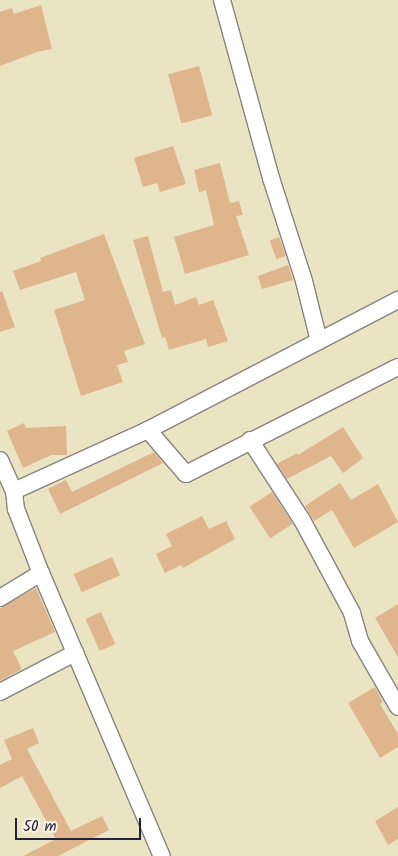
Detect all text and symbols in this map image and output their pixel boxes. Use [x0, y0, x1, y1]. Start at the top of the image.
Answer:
scale bar [18, 808, 144, 840]
text: 50 m [23, 815, 57, 839]

